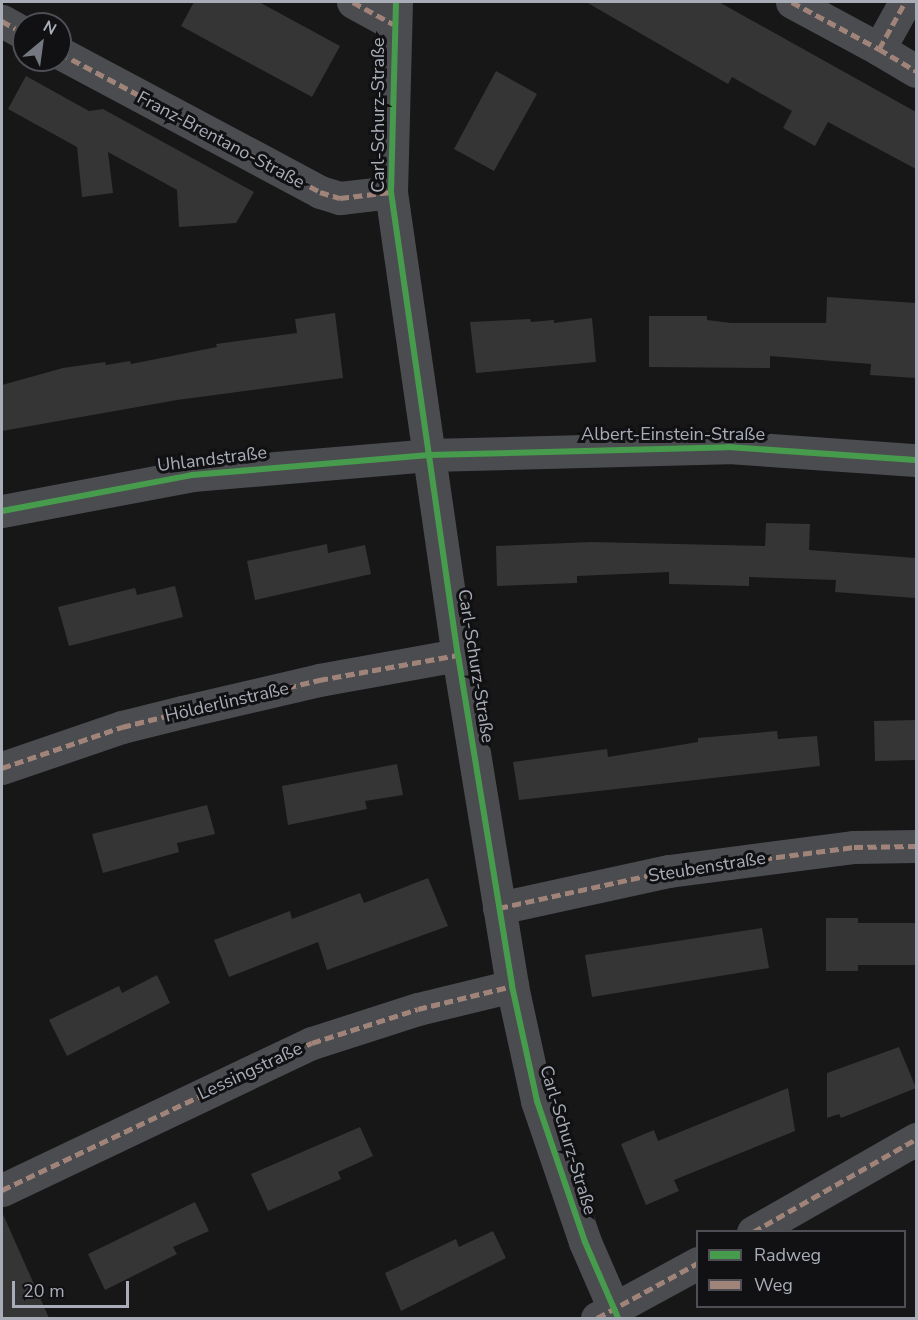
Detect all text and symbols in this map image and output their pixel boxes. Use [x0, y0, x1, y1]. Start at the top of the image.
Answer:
north arrow [12, 12, 72, 72]
text: N [39, 15, 60, 41]
street label: Carl-Schurz-Straße [367, 37, 389, 193]
street label: Franz-Brentano-Straße [133, 87, 309, 193]
street label: Albert-Einstein-Straße [581, 423, 765, 445]
street label: Uhlandstraße [156, 442, 268, 476]
street label: Carl-Schurz-Straße [453, 588, 499, 744]
street label: Hölderlinstraße [163, 677, 291, 727]
street label: Steubenstraße [647, 847, 767, 887]
street label: Lessingstraße [194, 1037, 306, 1105]
street label: Carl-Schurz-Straße [535, 1063, 601, 1217]
legend [696, 1230, 906, 1308]
text: Radweg [754, 1243, 821, 1267]
scale bar [15, 1269, 132, 1307]
text: Weg [754, 1273, 793, 1297]
text: 20 m [23, 1279, 65, 1303]

